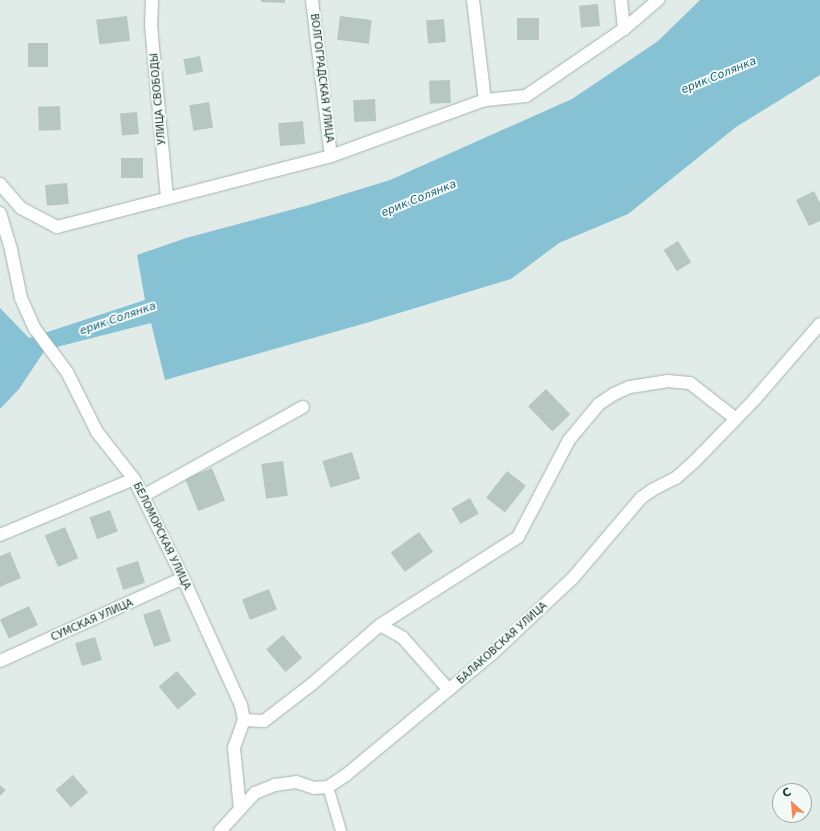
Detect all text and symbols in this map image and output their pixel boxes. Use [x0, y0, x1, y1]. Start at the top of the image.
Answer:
street label: ВОЛГОГРАДСКАЯ УЛИЦА [308, 13, 336, 143]
street label: УЛИЦА СВОБОДЫ [148, 53, 168, 145]
water label: ерик Солянка [680, 55, 758, 97]
water label: ерик Солянка [380, 178, 458, 220]
water label: ерик Солянка [78, 300, 158, 338]
street label: БЕЛОМОРСКАЯ УЛИЦА [131, 480, 193, 592]
street label: СУМСКАЯ УЛИЦА [49, 597, 135, 643]
street label: БАЛАКОВСКАЯ УЛИЦА [455, 600, 549, 686]
north arrow [772, 783, 812, 823]
text: С [780, 785, 793, 800]

